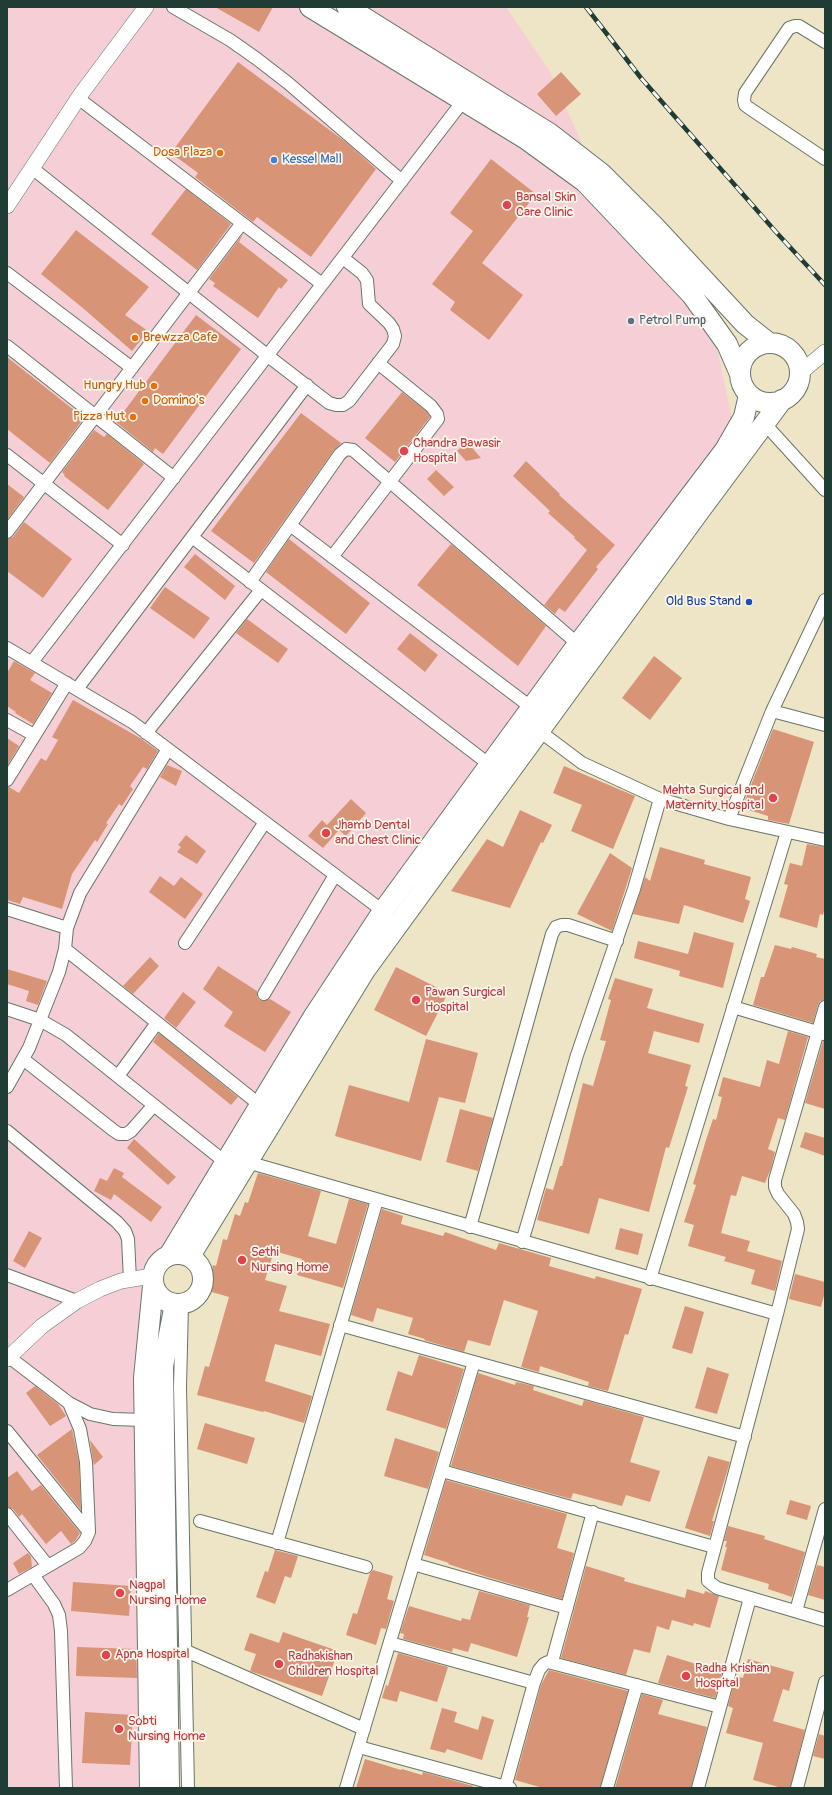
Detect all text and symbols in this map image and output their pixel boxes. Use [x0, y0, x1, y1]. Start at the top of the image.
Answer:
place label: Dosa Plaza [153, 145, 212, 161]
marker: Dosa Plaza [215, 148, 225, 158]
place label: Kessel Mall [282, 152, 342, 168]
marker: Kessel Mall [269, 155, 279, 165]
place label: Bansal Skin Care Clinic [516, 190, 576, 221]
marker: Bansal Skin Care Clinic [501, 199, 513, 211]
place label: Petrol Pump [639, 313, 706, 329]
marker: Petrol Pump [626, 316, 636, 326]
place label: Brewzza Cafe [143, 330, 217, 346]
marker: Brewzza Cafe [130, 333, 140, 343]
place label: Hungry Hub [83, 378, 146, 394]
marker: Hungry Hub [149, 381, 159, 391]
place label: Domino's [153, 393, 204, 409]
marker: Domino's [140, 396, 150, 406]
place label: Pizza Hut [73, 409, 125, 425]
marker: Pizza Hut [128, 412, 138, 422]
place label: Chandra Bawasir Hospital [413, 436, 501, 467]
marker: Chandra Bawasir Hospital [398, 445, 410, 457]
place label: Old Bus Stand [666, 594, 741, 610]
marker: Old Bus Stand [744, 597, 754, 607]
place label: Mehta Surgical and Maternity Hospital [662, 783, 764, 814]
marker: Mehta Surgical and Maternity Hospital [767, 792, 779, 804]
place label: Jhamb Dental and Chest Clinic [335, 818, 421, 849]
marker: Jhamb Dental and Chest Clinic [320, 827, 332, 839]
place label: Pawan Surgical Hospital [425, 985, 506, 1016]
marker: Pawan Surgical Hospital [410, 994, 422, 1006]
place label: Sethi Nursing Home [251, 1245, 328, 1276]
marker: Sethi Nursing Home [236, 1254, 248, 1266]
place label: Nagpal Nursing Home [129, 1578, 206, 1609]
marker: Nagpal Nursing Home [114, 1587, 126, 1599]
place label: Apna Hospital [115, 1647, 190, 1663]
marker: Apna Hospital [100, 1649, 112, 1661]
place label: Radhakishan Children Hospital [288, 1649, 379, 1680]
marker: Radhakishan Children Hospital [273, 1658, 285, 1670]
place label: Radha Krishan Hospital [695, 1661, 770, 1692]
marker: Radha Krishan Hospital [680, 1670, 692, 1682]
place label: Sobti Nursing Home [128, 1714, 205, 1745]
marker: Sobti Nursing Home [113, 1723, 125, 1735]

